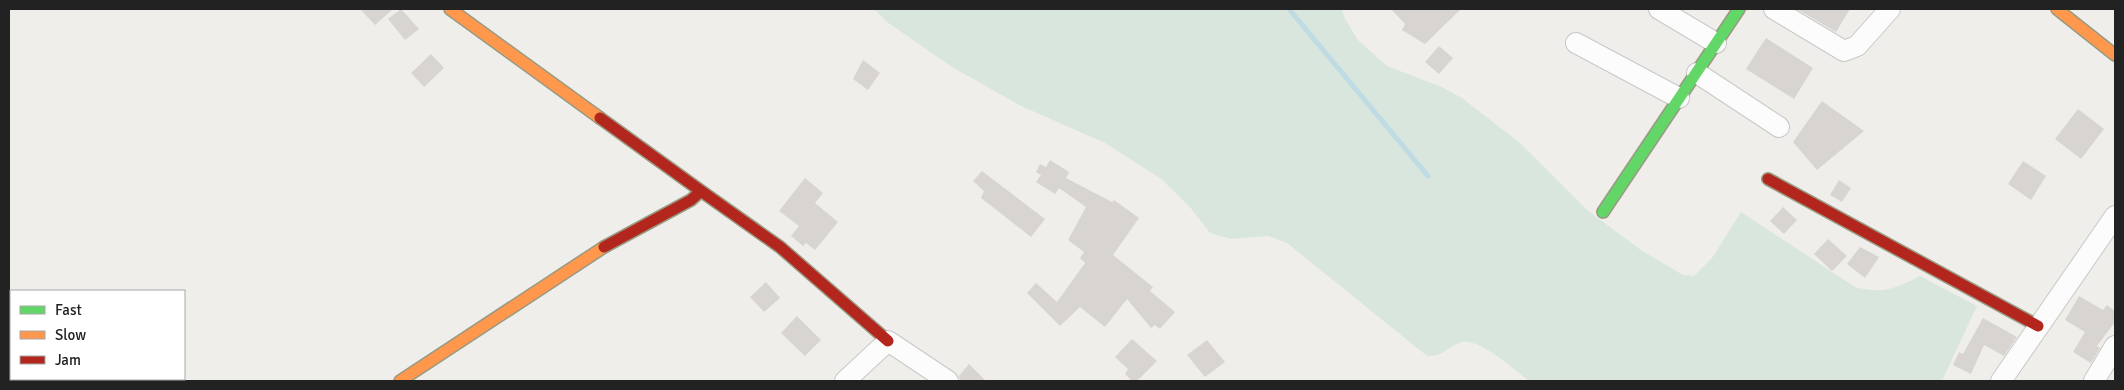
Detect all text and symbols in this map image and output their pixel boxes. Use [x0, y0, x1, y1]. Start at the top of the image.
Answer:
legend [10, 290, 185, 380]
text: Fast [55, 301, 82, 319]
text: Slow [55, 326, 86, 344]
text: Jam [55, 351, 81, 369]

